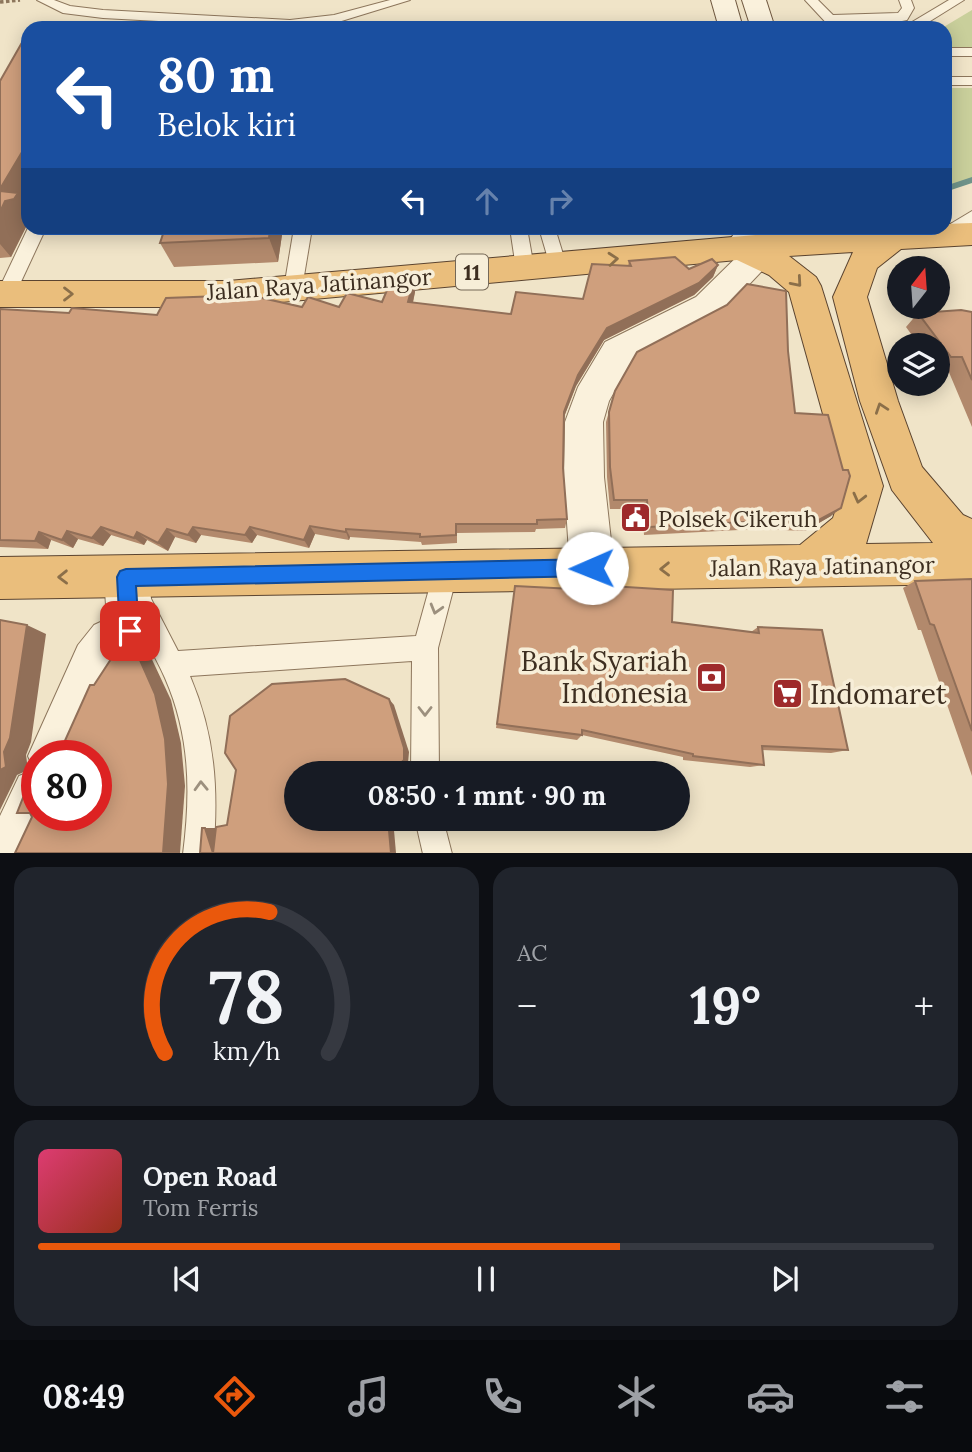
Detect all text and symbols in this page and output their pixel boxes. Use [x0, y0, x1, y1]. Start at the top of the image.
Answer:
text: 80 m [157, 43, 274, 105]
icon: left [42, 49, 133, 140]
text: Belok kiri [157, 104, 296, 145]
icon: left [395, 182, 433, 220]
icon: ahead [468, 182, 506, 220]
icon: right [541, 182, 579, 220]
one-way arrow [607, 252, 619, 267]
road number: 11 [456, 254, 488, 290]
north arrow [887, 256, 950, 318]
map controls [887, 256, 950, 396]
street label: Jalan Raya Jatinangor [205, 262, 433, 306]
one-way arrow [789, 274, 801, 287]
one-way arrow [63, 286, 74, 302]
button: layers [887, 333, 950, 396]
one-way arrow [875, 402, 889, 414]
one-way arrow [853, 492, 868, 504]
public building icon: Polsek Cikeruh [618, 501, 652, 535]
place label: Polsek Cikeruh [658, 504, 818, 533]
position arrow [555, 531, 629, 605]
street label: Jalan Raya Jatinangor [708, 550, 935, 582]
one-way arrow [660, 561, 670, 577]
one-way arrow [57, 570, 68, 585]
pin [100, 601, 160, 661]
one-way arrow [429, 603, 444, 615]
icon: arrive [111, 612, 149, 650]
place label: Bank Syariah Indonesia [521, 643, 688, 711]
bank icon: Bank Syariah Indonesia [694, 660, 728, 694]
place label: Indomaret [810, 676, 947, 712]
supermarket icon: Indomaret [770, 677, 804, 711]
one-way arrow [417, 706, 433, 717]
speed limit sign: 80 [21, 740, 112, 831]
text: 08:50 · 1 mnt · 90 m [368, 779, 606, 812]
one-way arrow [193, 780, 209, 790]
text: AC [517, 938, 547, 967]
text: 78 [209, 950, 284, 1043]
text: 19° [690, 972, 761, 1038]
text: − [517, 982, 537, 1030]
text: + [914, 982, 934, 1030]
text: km/h [213, 1034, 280, 1066]
text: Open Road [143, 1160, 277, 1193]
text: Tom Ferris [143, 1193, 258, 1222]
icon: previous [168, 1260, 206, 1298]
icon: pause [467, 1260, 505, 1298]
icon: next [766, 1260, 804, 1298]
icon: directions [210, 1372, 259, 1421]
icon: music [344, 1372, 393, 1421]
icon: phone [478, 1372, 527, 1421]
icon: climate [612, 1372, 661, 1421]
icon: car [746, 1372, 795, 1421]
icon: filters [880, 1372, 929, 1421]
text: 08:49 [43, 1376, 125, 1417]

